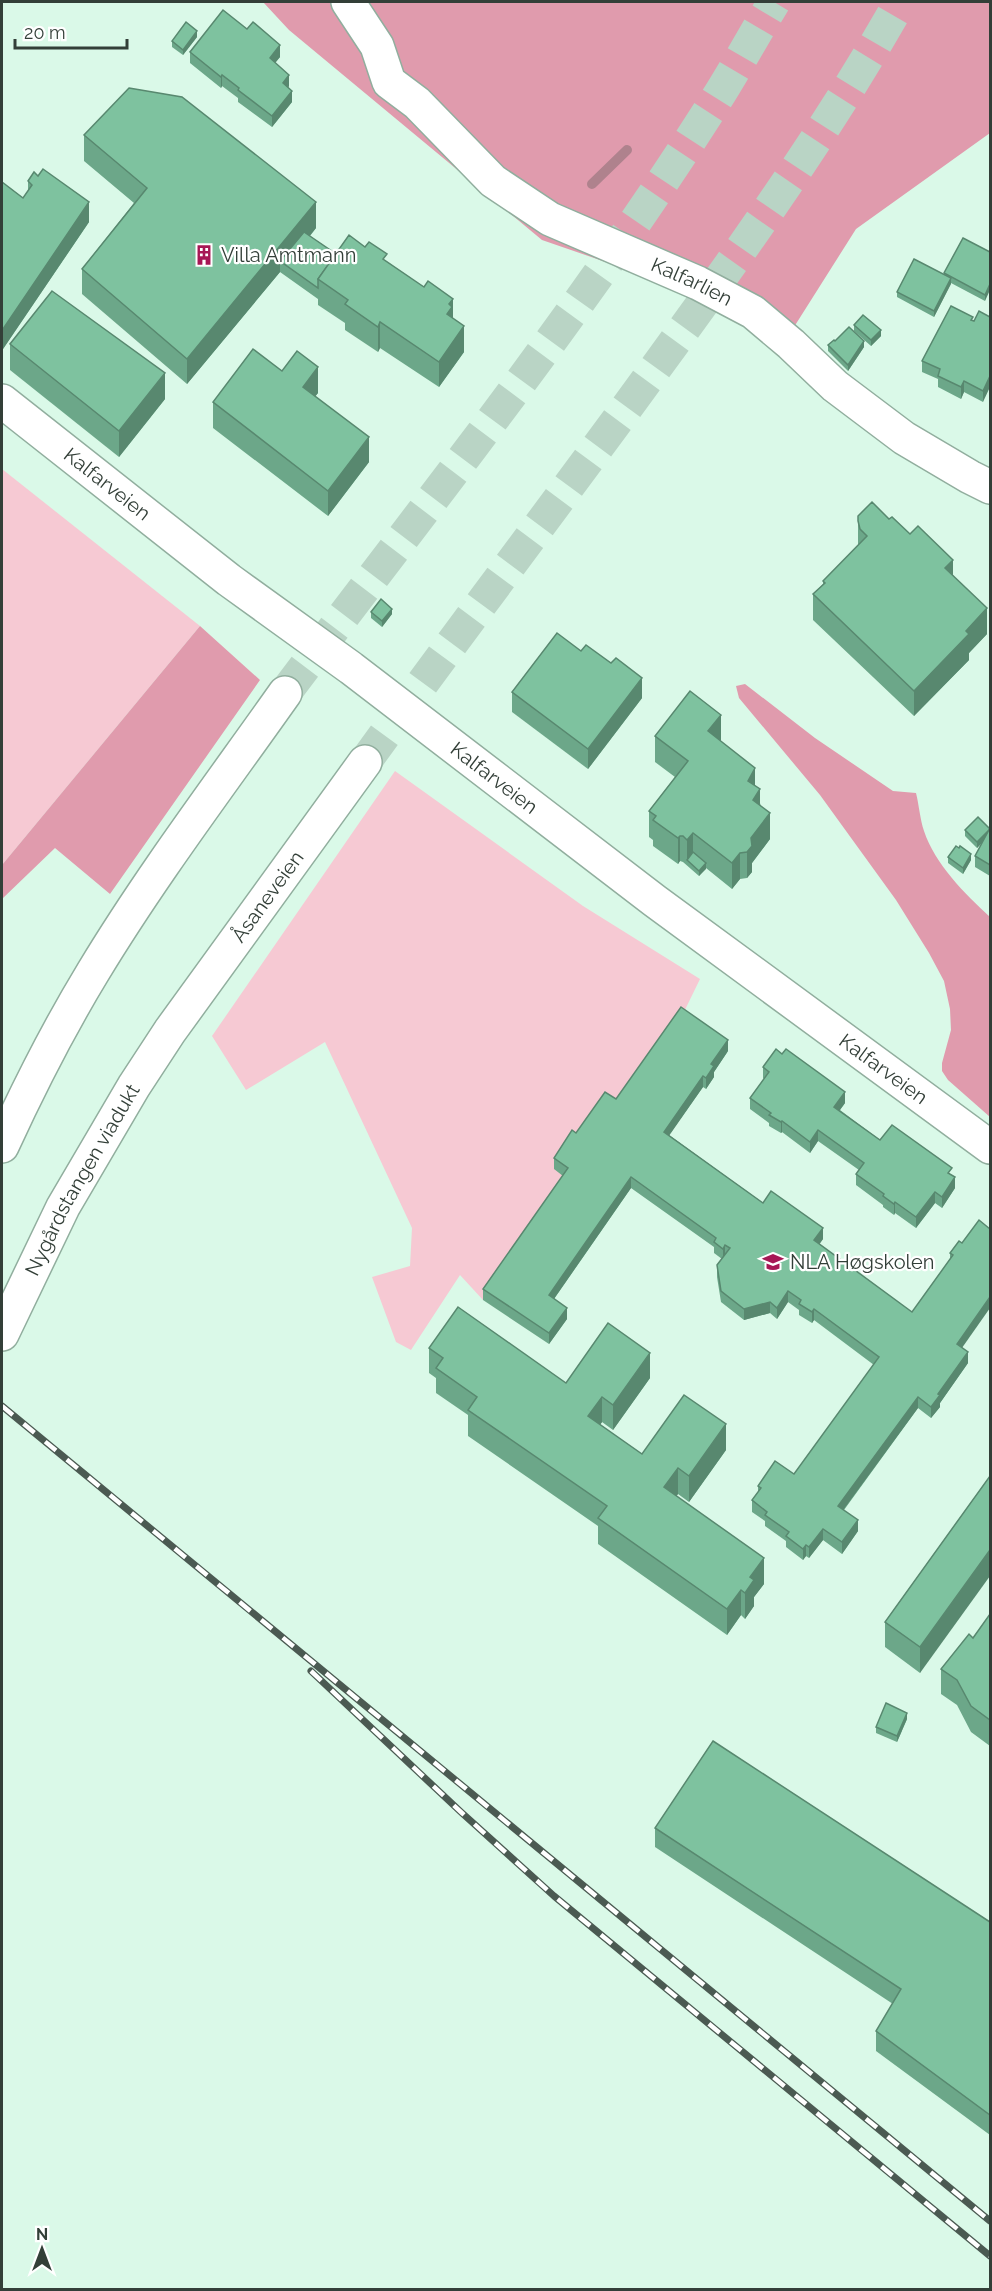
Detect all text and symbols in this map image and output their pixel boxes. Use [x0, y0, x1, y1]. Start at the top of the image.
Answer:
scale bar [15, 12, 128, 50]
text: 20 m [24, 22, 66, 43]
building icon: Villa Amtmann [192, 243, 216, 267]
place label: Villa Amtmann [221, 243, 356, 267]
street label: Kalfarlien [648, 252, 736, 311]
street label: Kalfarveien [59, 442, 155, 525]
street label: Kalfarveien [446, 737, 543, 819]
street label: Åsaneveien [226, 846, 309, 947]
street label: Kalfarveien [835, 1028, 932, 1109]
street label: Nygårdstangen viadukt [20, 1079, 145, 1279]
school or university icon: NLA Høgskolen [761, 1250, 785, 1274]
place label: NLA Høgskolen [790, 1250, 934, 1274]
north arrow [12, 2219, 72, 2279]
text: N [36, 2225, 48, 2244]

